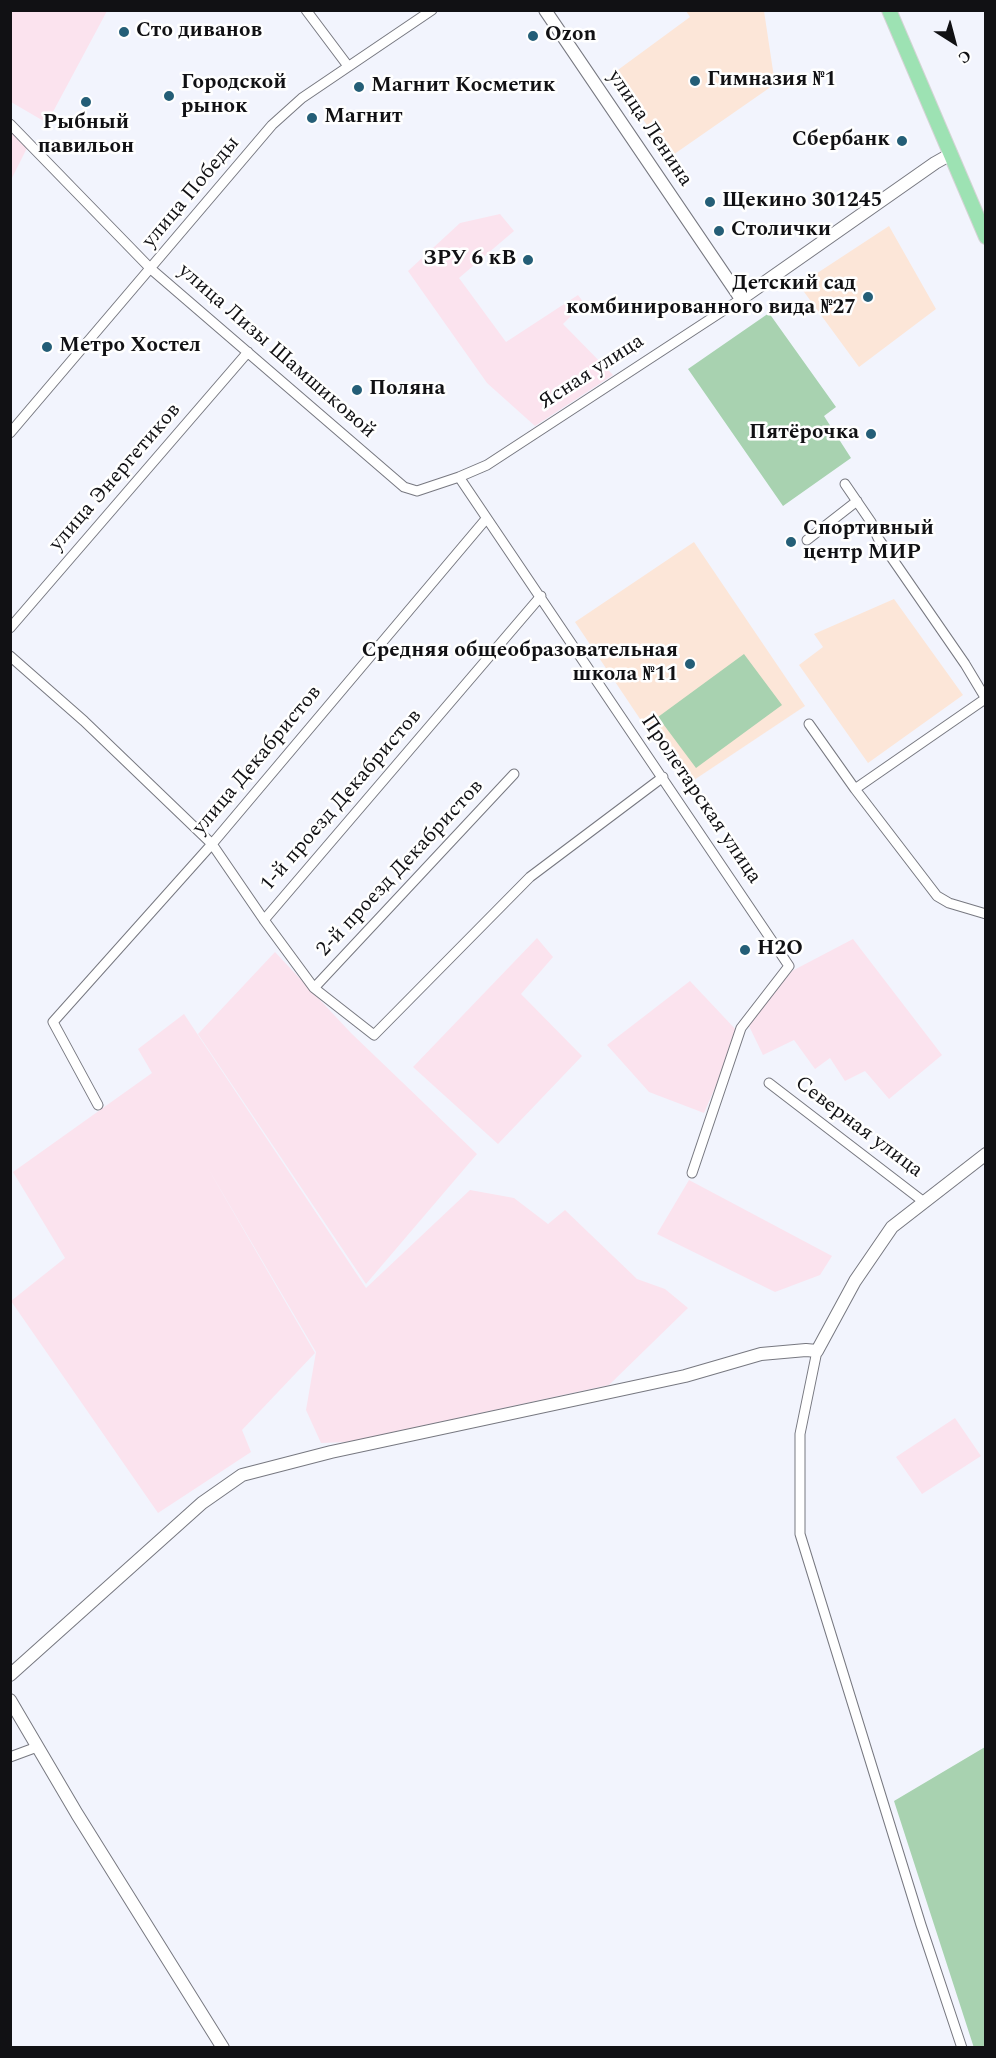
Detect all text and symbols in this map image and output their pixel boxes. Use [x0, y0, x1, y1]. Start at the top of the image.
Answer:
north arrow [924, 12, 984, 72]
place label: Сто диванов [136, 19, 262, 45]
place label: Ozon [545, 23, 596, 49]
marker: Сто диванов [117, 25, 131, 39]
marker: Ozon [526, 29, 540, 43]
text: С [953, 44, 976, 70]
street label: улица Ленина [601, 66, 697, 192]
place label: Гимназия №1 [707, 68, 836, 94]
place label: Городской рынок [181, 71, 287, 121]
place label: Магнит Косметик [371, 74, 555, 100]
marker: Гимназия №1 [688, 74, 702, 88]
marker: Магнит Косметик [352, 80, 366, 94]
marker: Городской рынок [162, 89, 176, 103]
marker: Рыбный павильон [79, 95, 93, 109]
place label: Магнит [324, 105, 403, 131]
place label: Рыбный павильон [38, 111, 134, 161]
marker: Магнит [305, 111, 319, 125]
place label: Сбербанк [792, 128, 890, 154]
street label: улица Победы [138, 132, 246, 254]
marker: Сбербанк [895, 134, 909, 148]
place label: Щекино 301245 [722, 189, 882, 215]
marker: Щекино 301245 [703, 195, 717, 209]
place label: Столички [731, 218, 831, 244]
marker: Столички [712, 224, 726, 238]
place label: ЗРУ 6 кВ [423, 247, 516, 273]
marker: ЗРУ 6 кВ [521, 253, 535, 267]
street label: улица Лизы Шамшиковой [172, 259, 380, 445]
place label: Детский сад комбинированного вида №27 [566, 272, 856, 322]
marker: Детский сад комбинированного вида №27 [861, 290, 875, 304]
street label: Ясная улица [535, 330, 649, 416]
place label: Метро Хостел [59, 334, 201, 360]
marker: Метро Хостел [40, 340, 54, 354]
place label: Поляна [369, 377, 445, 403]
marker: Поляна [350, 383, 364, 397]
street label: улица Энергетиков [45, 399, 187, 557]
place label: Пятёрочка [749, 421, 859, 447]
marker: Пятёрочка [864, 427, 878, 441]
place label: Спортивный центр МИР [803, 517, 934, 567]
marker: Спортивный центр МИР [784, 535, 798, 549]
place label: Средняя общеобразовательная школа №11 [362, 639, 678, 689]
marker: Средняя общеобразовательная школа №11 [683, 657, 697, 671]
street label: улица Декабристов [188, 681, 328, 841]
street label: 1-й проезд Декабристов [256, 705, 428, 897]
street label: Пролетарская улица [634, 711, 766, 889]
street label: 2-й проезд Декабристов [312, 775, 490, 963]
place label: Н2О [757, 937, 803, 963]
marker: Н2О [738, 943, 752, 957]
street label: Северная улица [789, 1072, 927, 1184]

